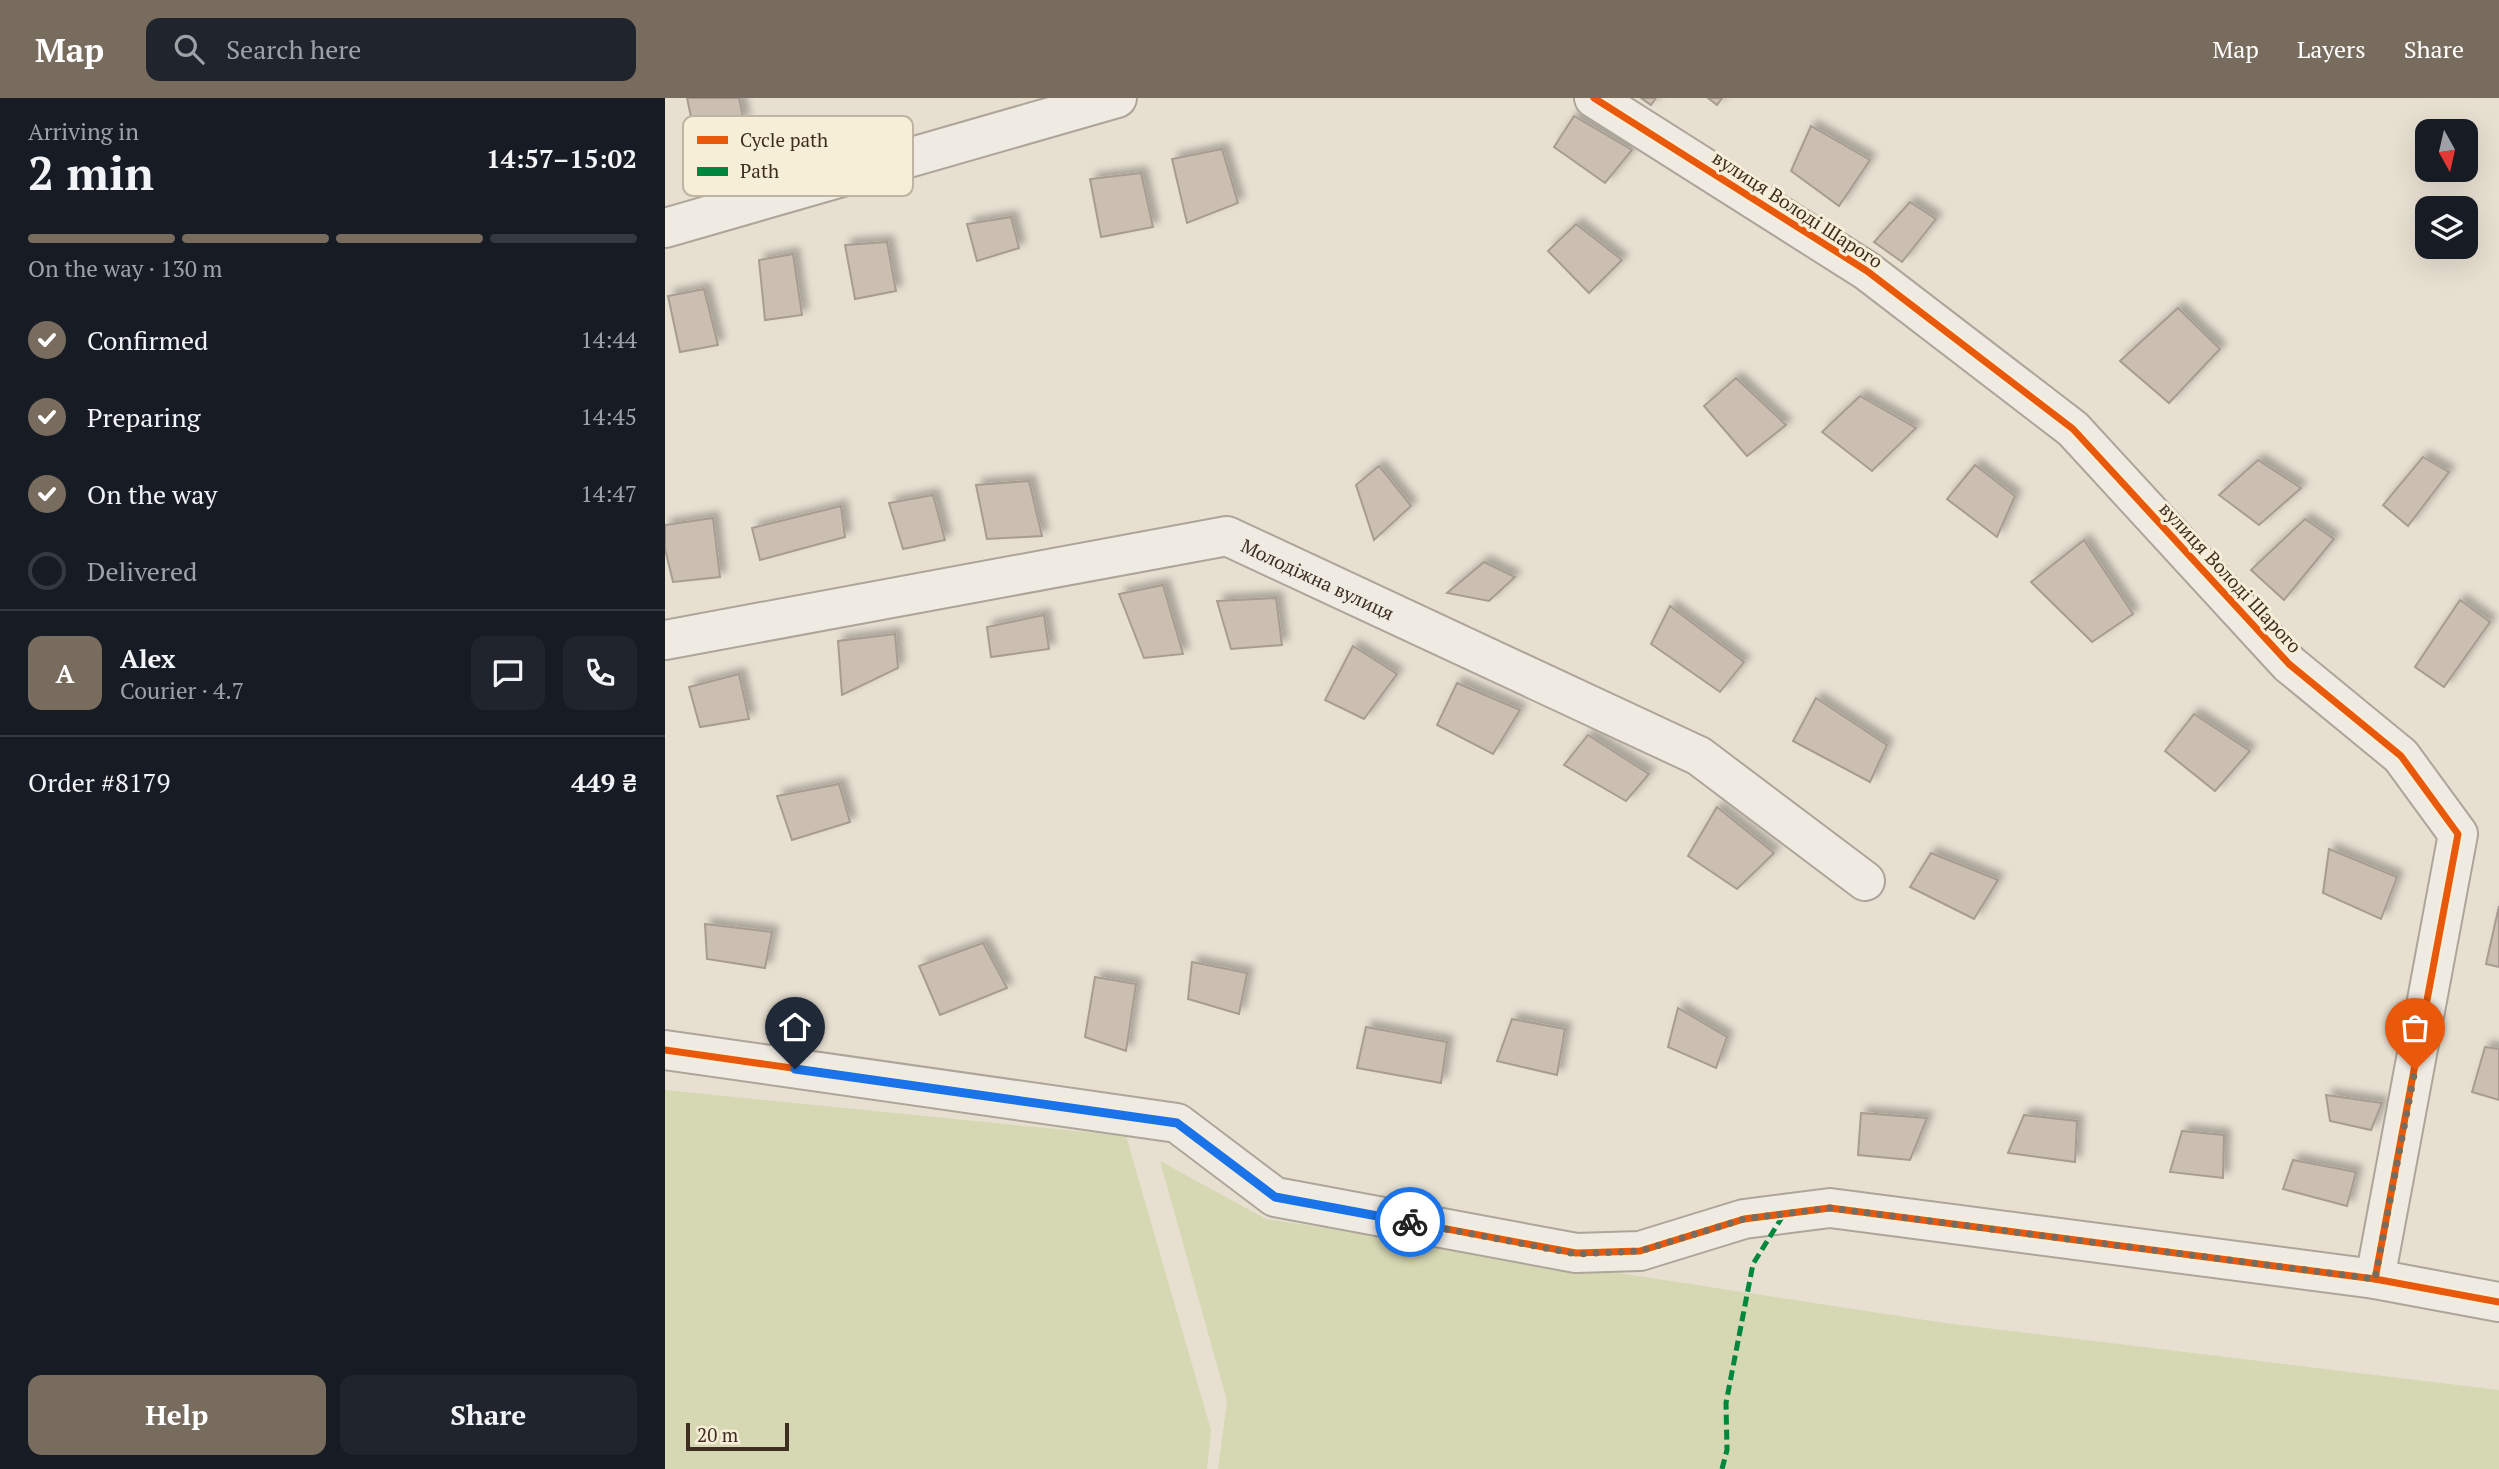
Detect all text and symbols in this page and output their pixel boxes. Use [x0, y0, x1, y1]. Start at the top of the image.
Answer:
search box [146, 18, 636, 81]
text: Map [35, 28, 104, 71]
icon: search [170, 30, 208, 68]
text: Search here [226, 32, 361, 66]
text: Map [2212, 33, 2259, 65]
text: Layers [2297, 33, 2366, 65]
text: Share [2404, 33, 2464, 65]
text: Arriving in [28, 116, 139, 147]
legend [683, 116, 913, 196]
north arrow [2415, 119, 2478, 182]
map controls [2415, 119, 2478, 259]
text: Cycle path [740, 127, 828, 152]
text: 14:57–15:02 [486, 141, 637, 175]
text: 2 min [28, 142, 154, 203]
street label: вулиця Володі Шарого [1708, 145, 1888, 273]
text: Path [740, 158, 779, 183]
button: layers [2415, 196, 2478, 259]
text: On the way · 130 m [28, 253, 222, 284]
icon: check [28, 321, 66, 359]
text: Confirmed [87, 323, 208, 357]
text: 14:44 [580, 324, 637, 355]
icon: check [28, 398, 66, 436]
text: Preparing [87, 400, 200, 434]
text: 14:45 [580, 401, 637, 432]
icon: check [28, 475, 66, 513]
text: On the way [87, 477, 218, 511]
text: 14:47 [580, 478, 637, 509]
street label: вулиця Володі Шарого [2154, 496, 2308, 658]
street label: Молодіжна вулиця [1238, 532, 1399, 625]
text: Delivered [87, 554, 197, 588]
button: chat [471, 636, 545, 710]
button: phone [563, 636, 637, 710]
text: Alex [120, 641, 176, 675]
text: A [56, 656, 74, 690]
text: Courier · 4.7 [120, 675, 244, 706]
text: Order #8179 [28, 765, 170, 799]
text: 449 ₴ [571, 765, 637, 799]
pin [765, 997, 825, 1069]
pin [2385, 998, 2445, 1070]
icon: home [776, 1008, 814, 1046]
icon: bag [2396, 1009, 2434, 1047]
courier [1375, 1187, 1445, 1257]
icon: bike [1391, 1203, 1429, 1241]
button: Help [28, 1375, 326, 1455]
button: Share [340, 1375, 637, 1455]
scale bar [686, 1420, 789, 1452]
text: 20 m [697, 1422, 738, 1447]

